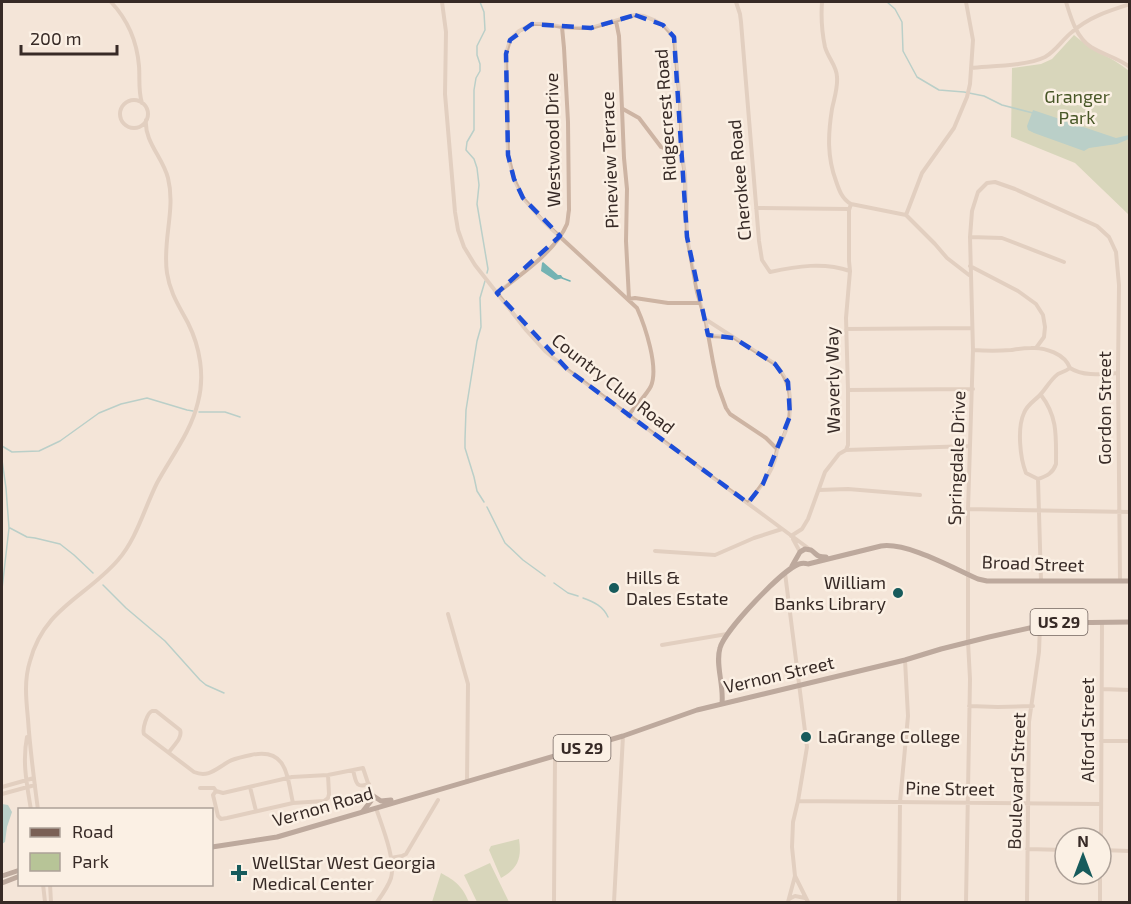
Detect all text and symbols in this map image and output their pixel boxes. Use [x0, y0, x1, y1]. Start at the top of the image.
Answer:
scale bar [21, 18, 117, 56]
text: 200 m [30, 27, 82, 49]
street label: Ridgecrest Road [649, 48, 681, 182]
street label: Westwood Drive [540, 72, 564, 208]
park label: Granger Park [1044, 85, 1110, 128]
street label: Pineview Terrace [596, 91, 622, 229]
street label: Cherokee Road [723, 119, 755, 241]
street label: Waverly Way [820, 326, 844, 434]
street label: Country Club Road [548, 328, 679, 438]
street label: Gordon Street [1093, 351, 1115, 465]
street label: Springdale Drive [943, 390, 969, 526]
street label: Broad Street [981, 550, 1085, 576]
place label: Hills & Dales Estate [626, 566, 729, 609]
place label: William Banks Library [774, 571, 886, 614]
marker: Hills & Dales Estate [607, 581, 621, 595]
marker: William Banks Library [891, 586, 905, 600]
road number: US 29 [1030, 609, 1088, 635]
street label: Vernon Street [722, 651, 836, 697]
street label: Alford Street [1076, 677, 1098, 782]
street label: Boulevard Street [1003, 712, 1029, 850]
place label: LaGrange College [818, 725, 960, 747]
marker: LaGrange College [799, 730, 813, 744]
road number: US 29 [554, 735, 610, 761]
street label: Pine Street [905, 776, 995, 800]
street label: Vernon Road [270, 781, 376, 831]
legend [18, 808, 213, 886]
text: Road [72, 820, 113, 842]
north arrow [1053, 826, 1113, 886]
text: N [1077, 831, 1089, 850]
text: Park [72, 850, 109, 872]
place label: WellStar West Georgia Medical Center [252, 851, 436, 894]
marker: WellStar West Georgia Medical Center [230, 864, 248, 882]

